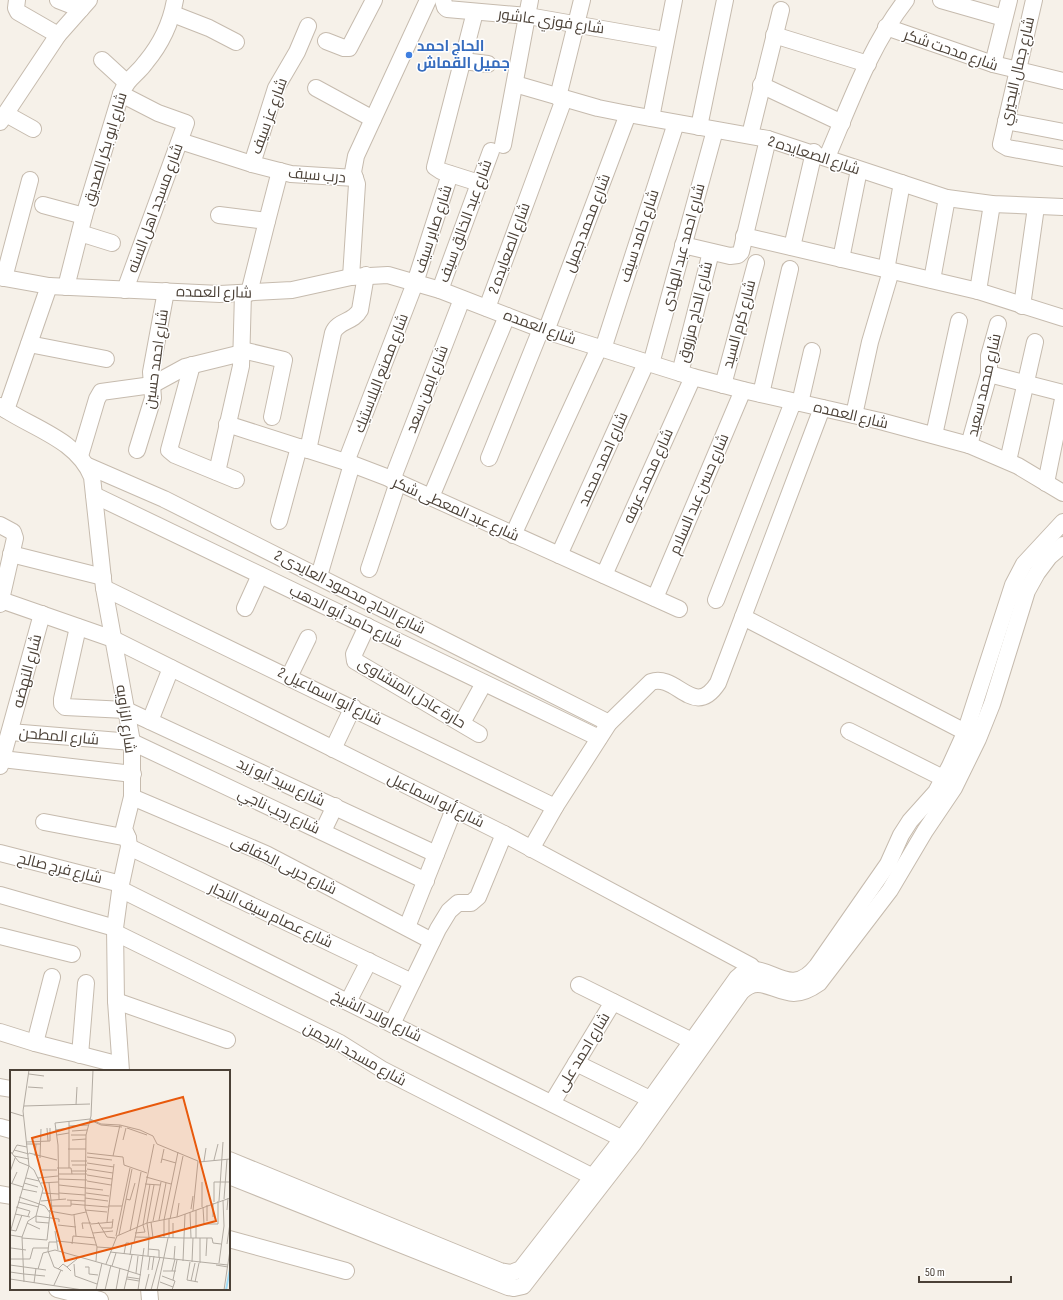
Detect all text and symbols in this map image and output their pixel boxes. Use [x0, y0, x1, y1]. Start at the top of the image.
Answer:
street label: شارع فوزي عاشور [495, 4, 605, 40]
street label: شارع جمال البحيري [996, 15, 1041, 128]
street label: شارع مدحت شكر [900, 25, 1001, 76]
place label: الحاج احمد جميل القماش [417, 37, 510, 73]
marker: الحاج احمد جميل القماش [404, 50, 414, 60]
street label: شارع عز سيف [247, 75, 293, 157]
street label: شارع ابو بكر الصديق [79, 90, 133, 209]
street label: شارع الصعايده 2 [765, 132, 862, 180]
street label: شارع مسجد اهل السنه [123, 141, 189, 276]
street label: شارع عبد الخالق سيف [434, 157, 497, 286]
street label: درب سيف [287, 164, 347, 187]
street label: شارع محمد جميل [560, 171, 616, 275]
street label: شارع احمد عبد الهادى [657, 181, 711, 313]
street label: شارع صابر سيف [410, 183, 458, 276]
street label: شارع حامد سيف [615, 187, 664, 285]
street label: شارع الصعايده 2 [484, 200, 536, 297]
street label: شارع الحاج مرزوق [674, 260, 718, 365]
street label: شارع كرم السيد [719, 278, 761, 371]
street label: شارع العمده [176, 282, 252, 304]
street label: شارع العمده [501, 306, 579, 350]
street label: شارع احمد حسين [140, 308, 174, 410]
street label: شارع مصنع البلاستيك [350, 311, 414, 436]
street label: شارع محمد سعيد [963, 332, 1007, 439]
street label: شارع ايمن سعد [402, 343, 454, 436]
street label: شارع العمده [811, 398, 890, 434]
street label: شارع احمد محمد [574, 409, 634, 510]
street label: شارع محمد عرفه [619, 426, 679, 527]
street label: شارع حسن عبد السلام [665, 431, 734, 558]
street label: شارع عبد المعطى شكر [388, 473, 522, 547]
street label: شارع الحاج محمود العايدى 2 [270, 546, 429, 640]
street label: شارع حامد أبو الدهب [286, 580, 406, 653]
street label: شارع النهضه [9, 632, 47, 710]
street label: حارة عادل المنشاوى [354, 654, 469, 733]
street label: شارع أبو اسماعيل 2 [274, 662, 386, 731]
street label: شارع الزاويه [110, 684, 140, 755]
street label: شارع المطحن [18, 724, 100, 750]
street label: شارع سيد أبو زيد [233, 753, 328, 812]
street label: شارع أبو اسماعيل [384, 768, 488, 833]
street label: شارع رجب ناجي [234, 784, 323, 841]
street label: شارع حربى الكفافى [227, 832, 340, 900]
street label: شارع فرج صالح [15, 849, 104, 889]
street label: شارع عصام سيف النجار [205, 878, 336, 953]
street label: شارع اولاد الشيخ [328, 986, 425, 1047]
street label: شارع احمد على [552, 1009, 615, 1096]
street label: شارع مسجد الرحمن [299, 1018, 410, 1092]
inset map [10, 1070, 230, 1290]
scale bar [919, 1258, 1011, 1284]
text: 50 m [925, 1265, 945, 1280]

